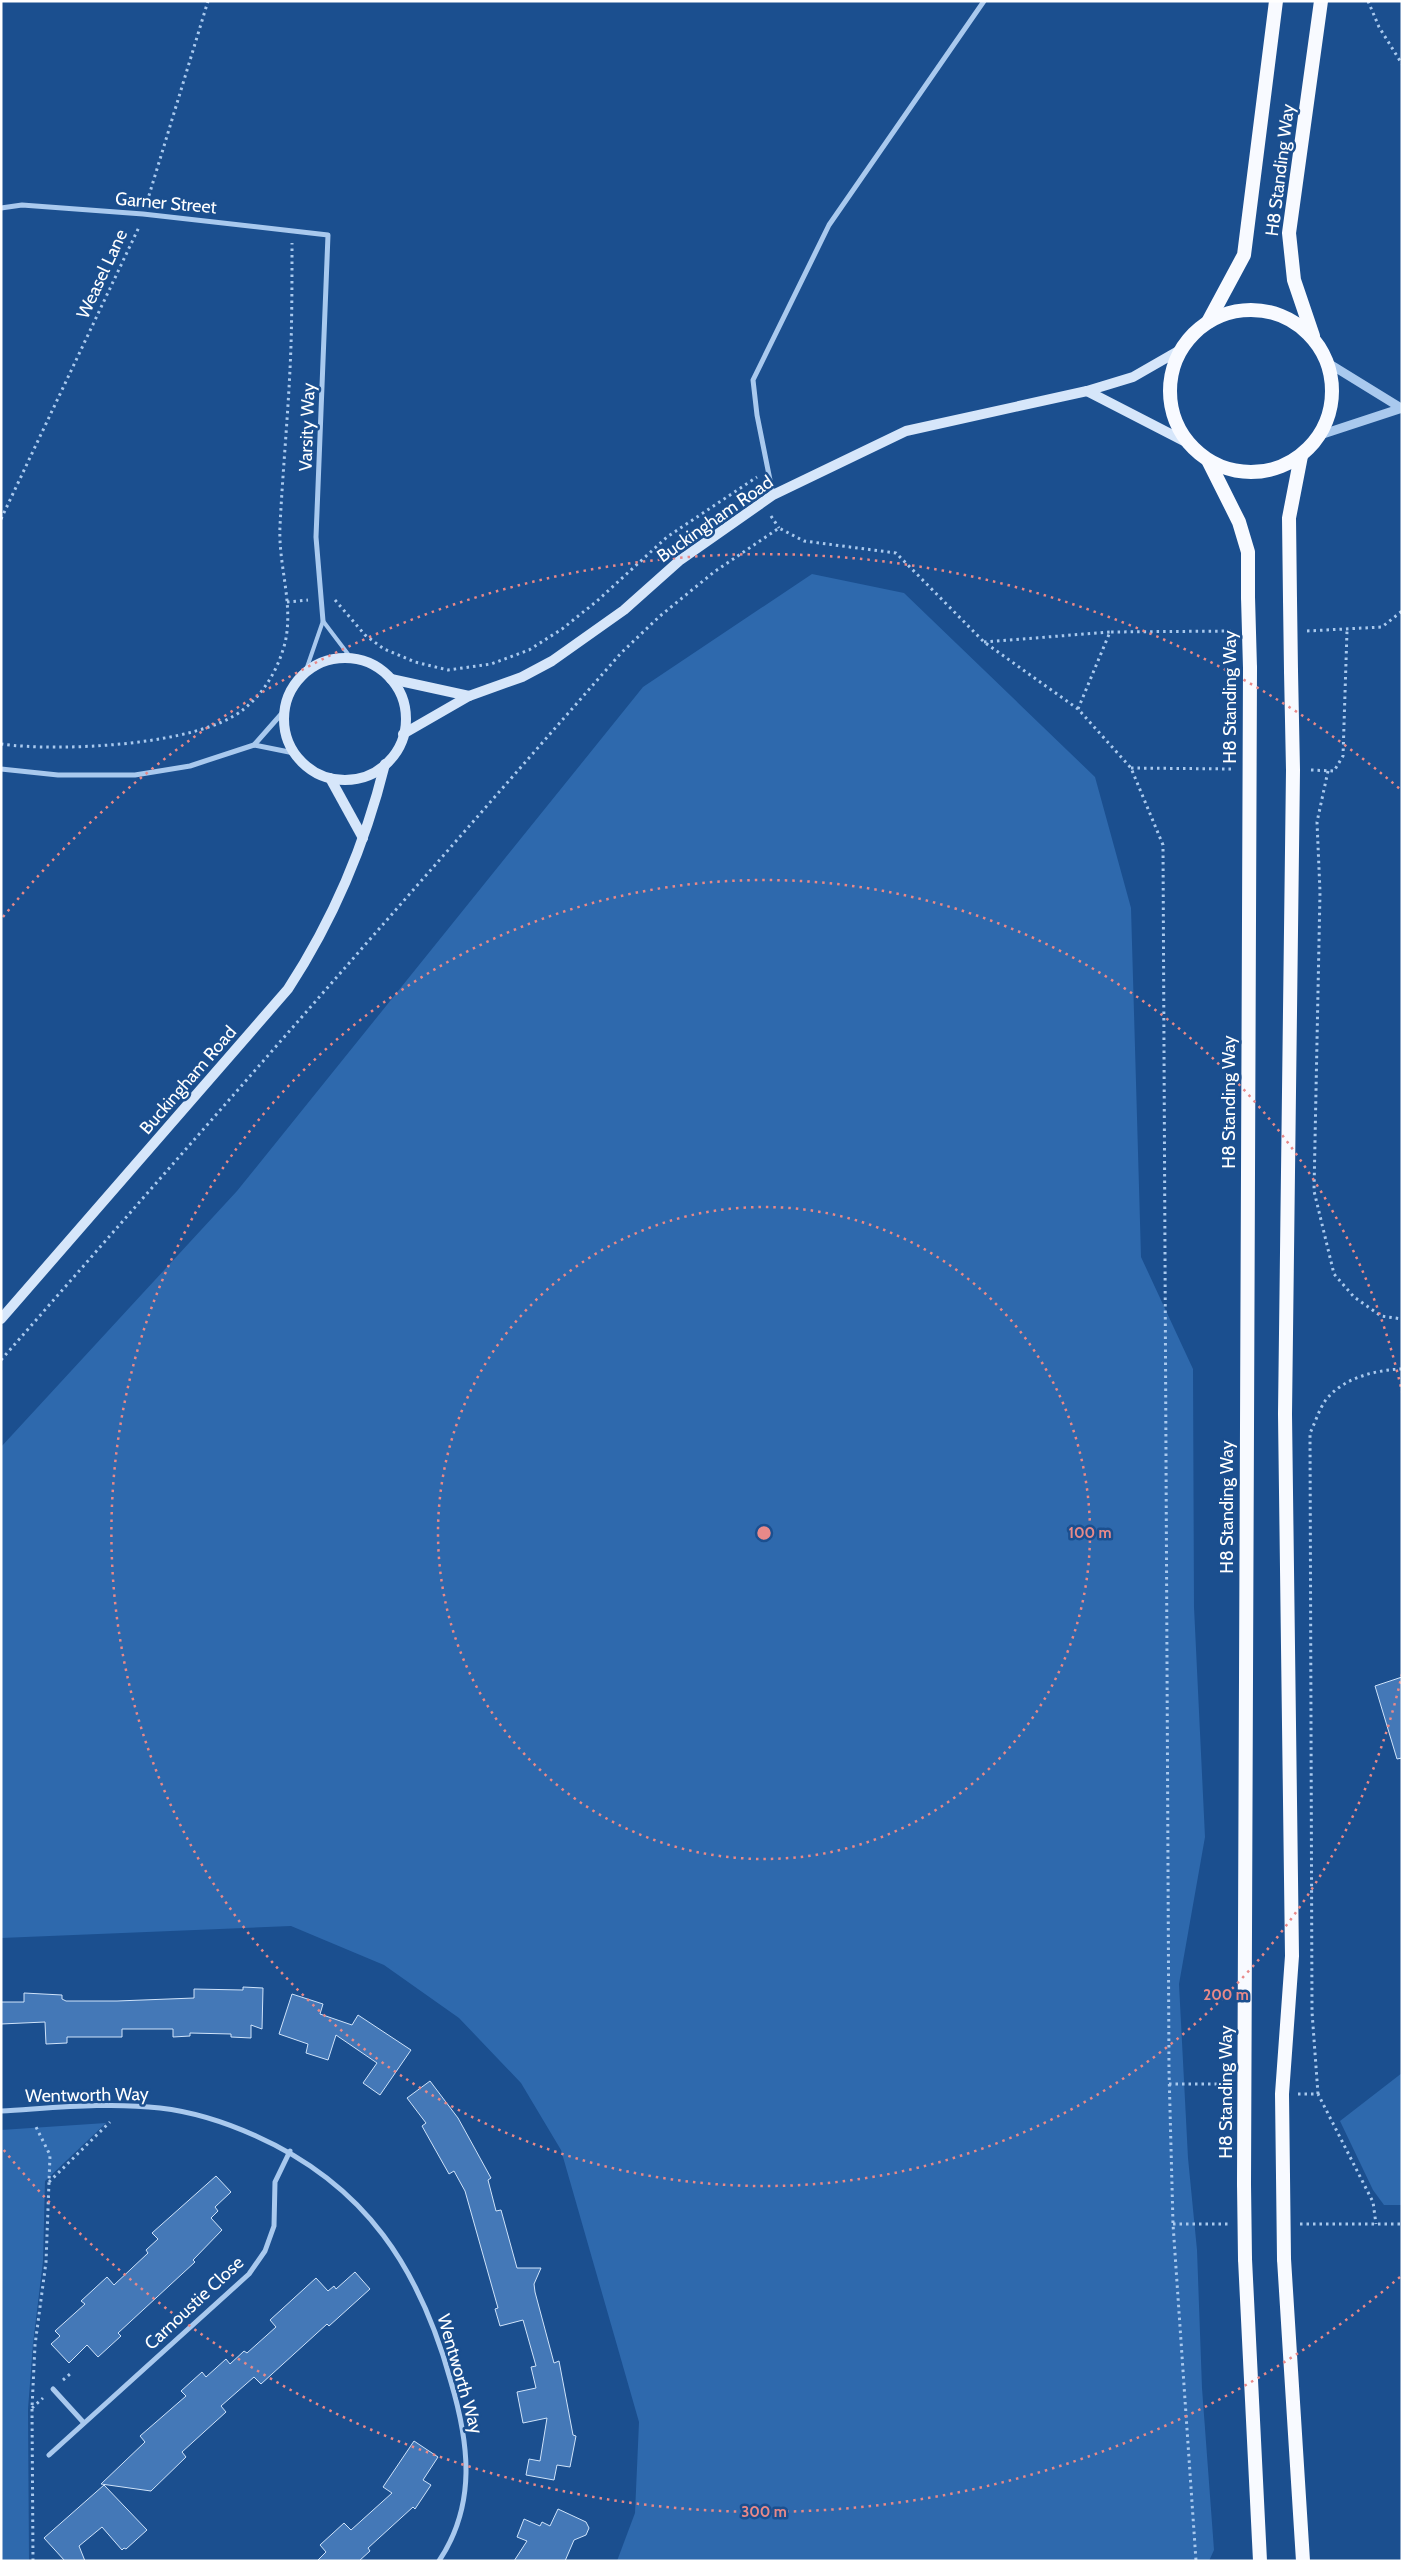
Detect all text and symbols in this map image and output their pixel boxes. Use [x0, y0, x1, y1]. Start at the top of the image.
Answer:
street label: H8 Standing Way [1261, 103, 1299, 237]
street label: Garner Street [114, 188, 218, 218]
street label: Weasel Lane [72, 226, 132, 322]
street label: Varsity Way [294, 382, 320, 472]
street label: Buckingham Road [653, 471, 777, 567]
street label: H8 Standing Way [1219, 630, 1241, 764]
street label: Buckingham Road [135, 1021, 241, 1139]
street label: H8 Standing Way [1218, 1035, 1240, 1169]
street label: H8 Standing Way [1216, 1440, 1238, 1574]
centre of rings [755, 1524, 773, 1542]
text: 100 m [1068, 1524, 1112, 1542]
text: 200 m [1203, 1986, 1249, 2004]
street label: H8 Standing Way [1215, 2025, 1237, 2159]
street label: Wentworth Way [25, 2083, 149, 2107]
street label: Carnoustie Close [140, 2252, 248, 2354]
street label: Wentworth Way [432, 2312, 488, 2436]
text: 300 m [741, 2503, 787, 2521]

